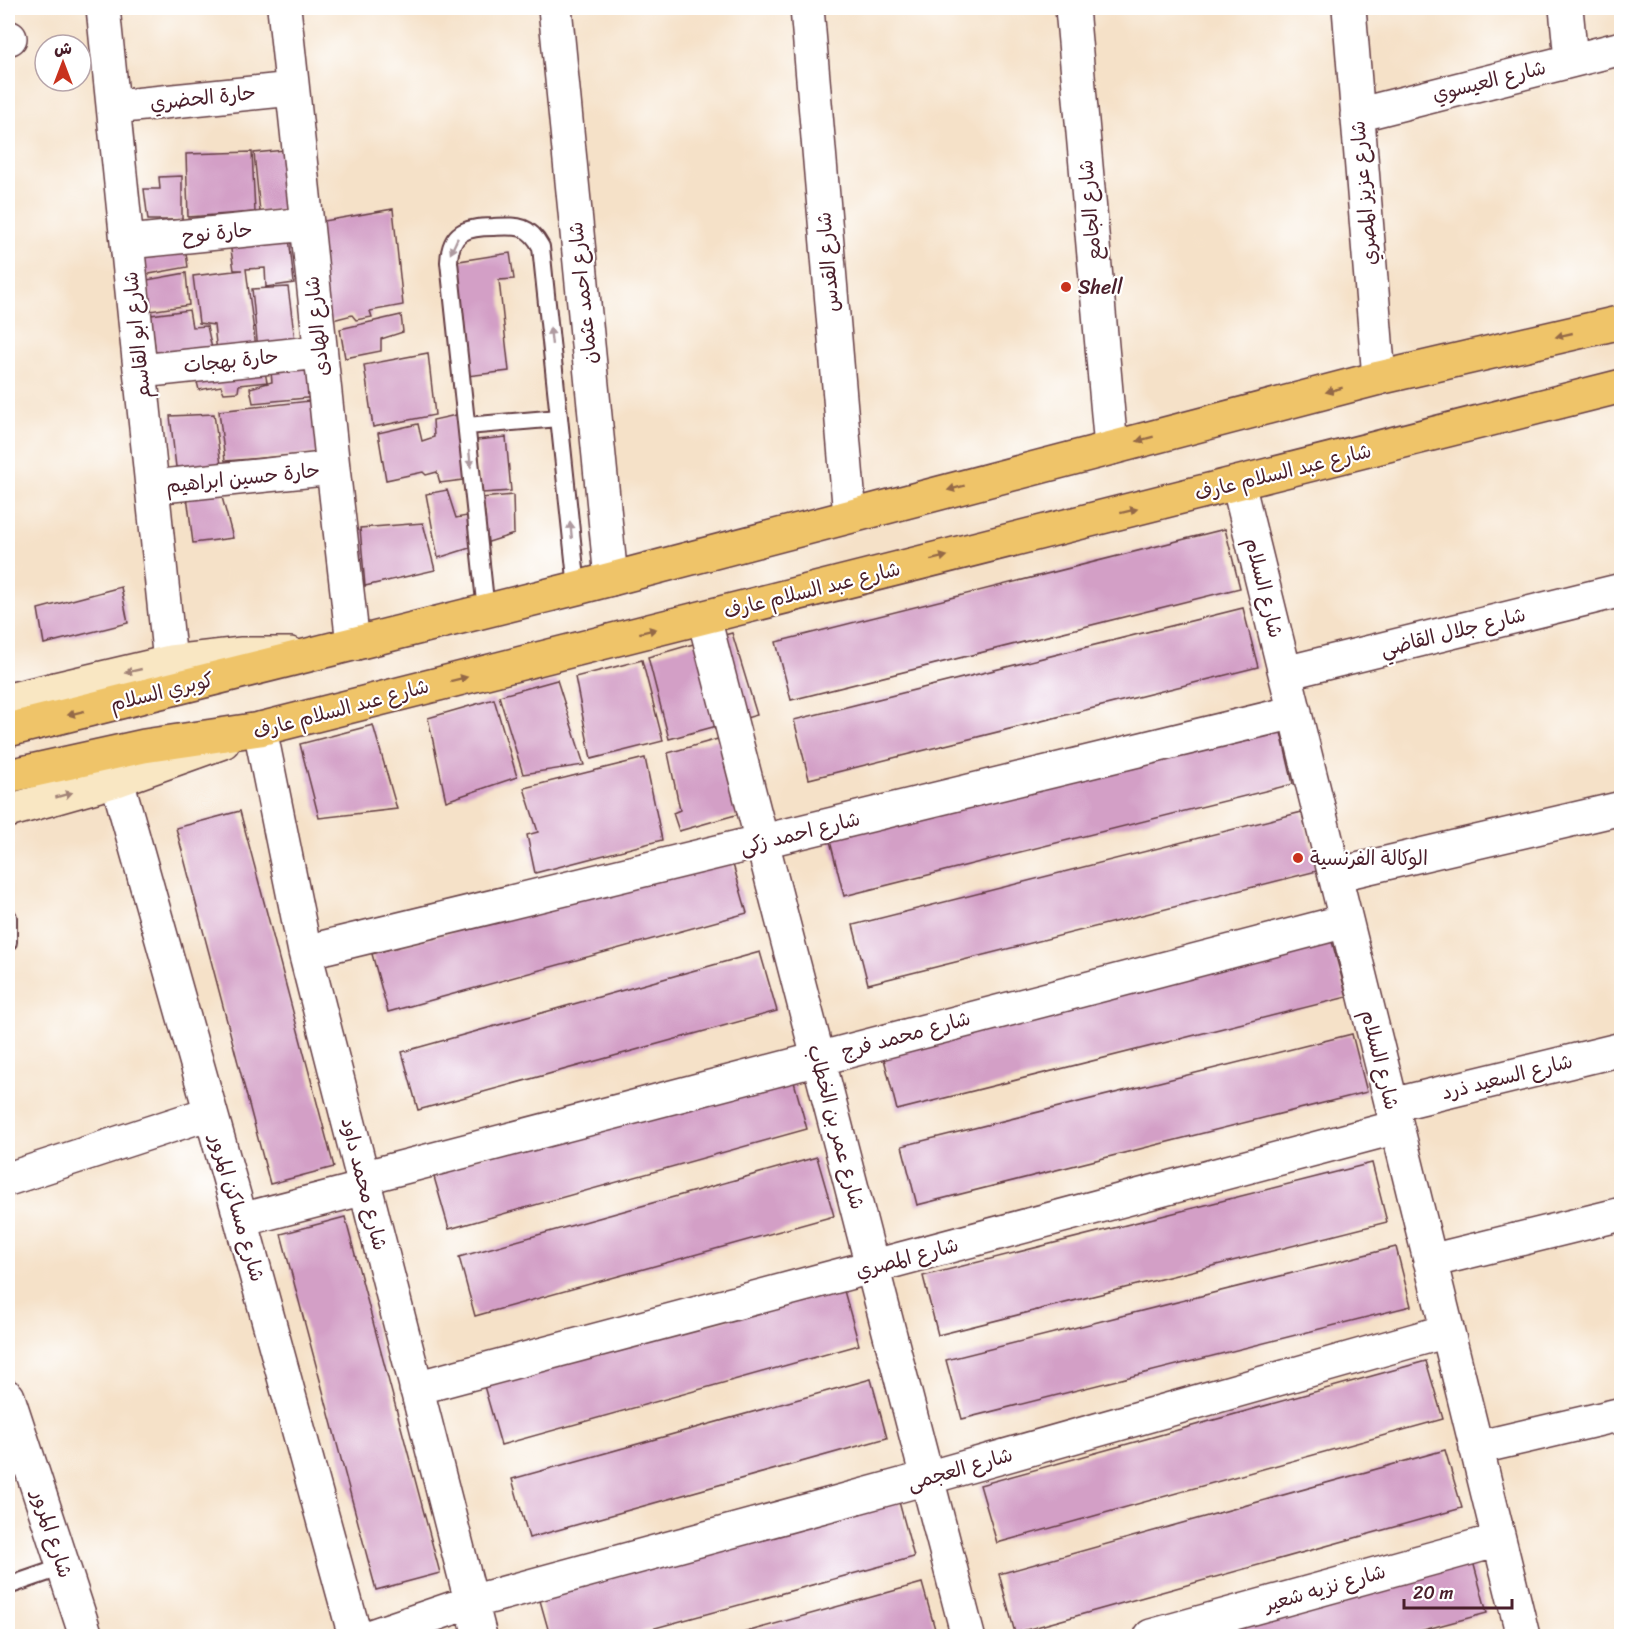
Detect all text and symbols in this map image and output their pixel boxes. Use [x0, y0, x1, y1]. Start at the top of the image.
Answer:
north arrow [33, 33, 93, 93]
text: ش [54, 34, 72, 63]
street label: شارع العيسوي [1428, 50, 1550, 112]
street label: حارة الحضري [148, 75, 258, 121]
street label: شارع عزيز المصري [1340, 119, 1388, 267]
street label: شارع الجامع [1068, 158, 1112, 262]
street label: شارع القدس [806, 210, 850, 314]
street label: حارة نوح [180, 212, 254, 254]
street label: شارع احمد عثمان [558, 220, 608, 366]
one-way arrow [449, 237, 458, 254]
street label: شارع ابو القاسم [113, 270, 161, 400]
place label: Shell [1078, 270, 1123, 305]
street label: شارع الهادى [294, 274, 340, 378]
marker: Shell [1059, 280, 1073, 294]
one-way arrow [546, 326, 556, 345]
one-way arrow [1555, 331, 1574, 341]
street label: حارة بهجات [182, 339, 280, 383]
one-way arrow [1325, 385, 1343, 395]
street label: شارع عبد السلام عارف [1191, 433, 1375, 511]
one-way arrow [1136, 435, 1154, 444]
one-way arrow [465, 450, 475, 469]
street label: حارة حسين ابراهيم [164, 453, 322, 503]
one-way arrow [947, 484, 966, 494]
one-way arrow [1119, 505, 1138, 515]
one-way arrow [566, 520, 576, 539]
street label: شارع السلام [1235, 534, 1293, 642]
street label: شارع عبد السلام عارف [720, 551, 904, 629]
one-way arrow [930, 553, 949, 563]
street label: شارع جلال القاضي [1377, 597, 1529, 667]
one-way arrow [639, 626, 658, 636]
street label: كوبري السلام [106, 662, 218, 722]
one-way arrow [124, 667, 142, 677]
street label: شارع عبد السلام عارف [249, 669, 433, 749]
one-way arrow [450, 673, 469, 683]
one-way arrow [67, 708, 85, 718]
one-way arrow [55, 790, 73, 799]
street label: شارع احمد زكى [736, 801, 864, 865]
place label: الوكالة الفرنسية [1310, 841, 1428, 876]
marker: الوكالة الفرنسية [1291, 851, 1305, 865]
street label: شارع محمد فرج [837, 1001, 975, 1069]
street label: شارع السلام [1351, 1006, 1409, 1114]
street label: شارع عمر بن الخطاب [797, 1040, 875, 1214]
street label: شارع السعيد ذرد [1438, 1044, 1576, 1110]
street label: شارع محمد داود [331, 1114, 397, 1254]
street label: شارع مساكن المرور [199, 1128, 275, 1286]
street label: شارع المصري [851, 1227, 963, 1289]
street label: شارع العجمى [903, 1437, 1017, 1501]
street label: شارع المرور [21, 1483, 83, 1583]
street label: شارع نزيه شعير [1258, 1554, 1390, 1623]
scale bar [1404, 1572, 1512, 1610]
text: 20 m [1413, 1577, 1453, 1609]

